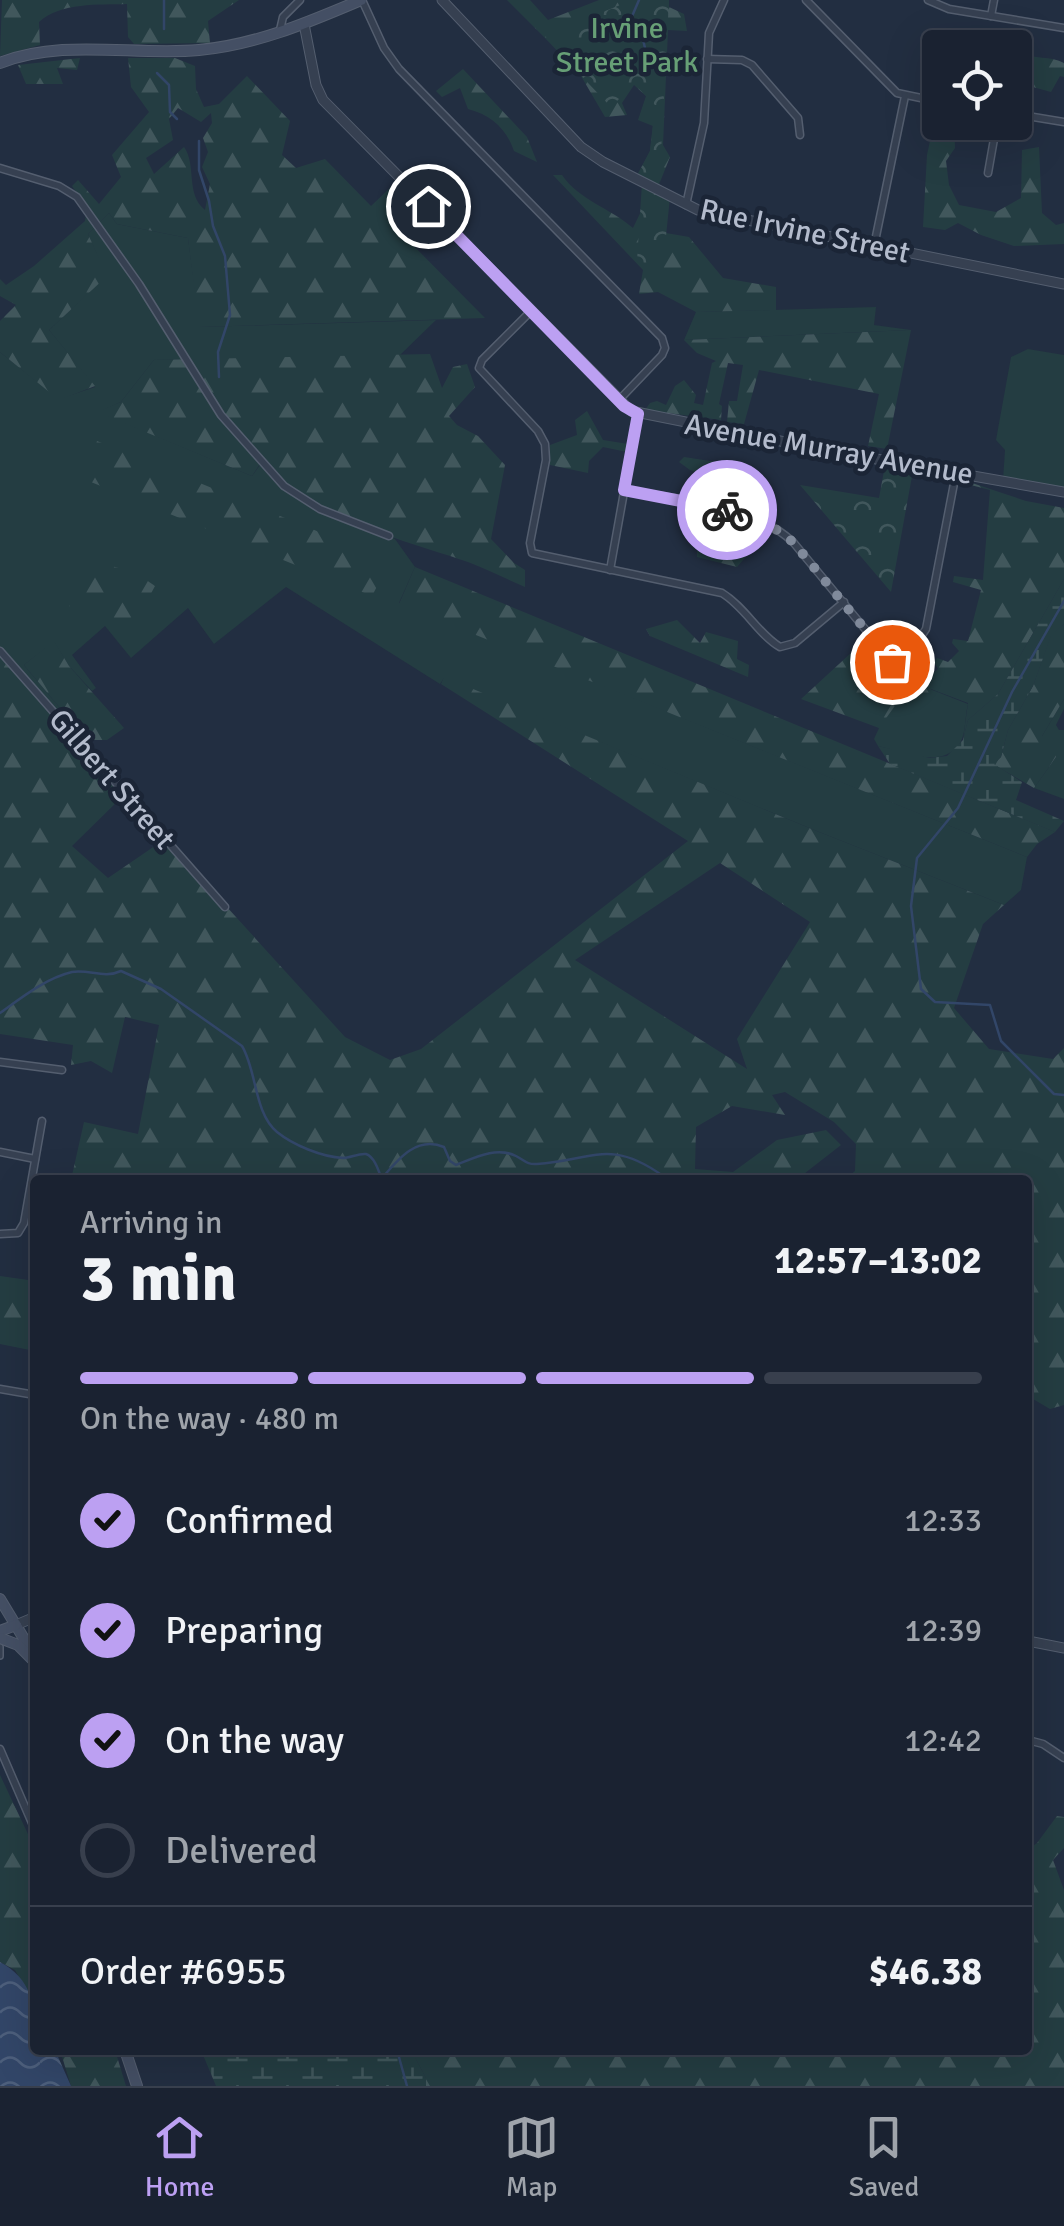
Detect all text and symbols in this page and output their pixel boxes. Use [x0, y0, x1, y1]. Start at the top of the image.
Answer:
park label: Irvine Street Park [556, 10, 698, 81]
map controls [922, 30, 1032, 140]
button: locate [922, 30, 1032, 140]
pin [386, 164, 471, 249]
icon: home [401, 179, 456, 234]
street label: Rue Irvine Street [697, 191, 913, 272]
street label: Avenue Murray Avenue [682, 406, 976, 493]
courier [677, 460, 777, 560]
icon: bike [700, 483, 755, 538]
pin [850, 620, 935, 705]
icon: bag [865, 635, 920, 690]
street label: Gilbert Street [41, 702, 183, 857]
text: Arriving in [80, 1203, 222, 1242]
text: 12:57–13:02 [774, 1237, 982, 1284]
text: 3 min [80, 1239, 237, 1319]
text: On the way · 480 m [80, 1399, 339, 1438]
icon: check [80, 1493, 135, 1548]
text: Confirmed [165, 1497, 334, 1544]
text: 12:33 [904, 1501, 982, 1540]
icon: check [80, 1603, 135, 1658]
text: Preparing [165, 1607, 323, 1654]
text: 12:39 [904, 1611, 982, 1650]
icon: check [80, 1713, 135, 1768]
text: On the way [165, 1717, 344, 1764]
text: 12:42 [904, 1721, 982, 1760]
text: Delivered [165, 1827, 318, 1874]
text: Order #6955 [80, 1948, 287, 1995]
text: $46.38 [869, 1948, 982, 1995]
tab: Home [145, 2110, 215, 2204]
tab: Map [504, 2110, 559, 2204]
tab: Saved [849, 2110, 919, 2204]

